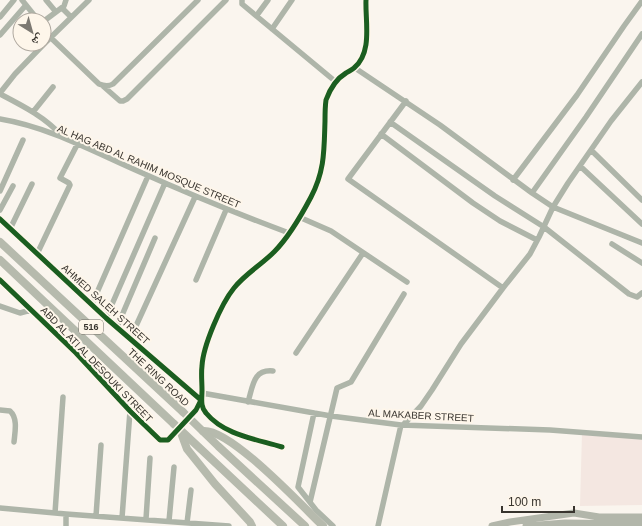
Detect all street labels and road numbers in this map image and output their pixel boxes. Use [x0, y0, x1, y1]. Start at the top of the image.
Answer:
street label: AL HAG ABD AL RAHIM MOSQUE STREET [56, 123, 242, 210]
street label: AHMED SALEH STREET [60, 262, 152, 347]
street label: ABD AL ATI AL DESOUKI STREET [39, 304, 155, 424]
road number: 516 [79, 320, 103, 334]
street label: THE RING ROAD [126, 346, 191, 408]
street label: AL MAKABER STREET [368, 407, 474, 424]

